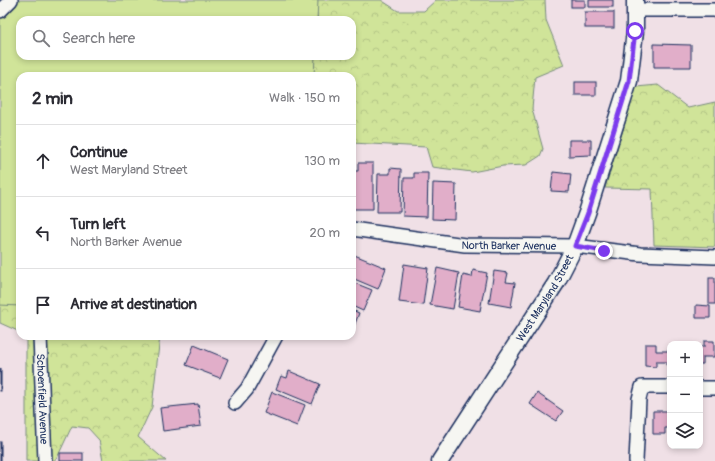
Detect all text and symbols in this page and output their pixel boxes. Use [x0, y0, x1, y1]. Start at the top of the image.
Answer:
search box [16, 16, 356, 60]
route start [626, 22, 644, 40]
icon: search [30, 27, 52, 49]
text: Search here [62, 29, 135, 48]
text: 2 min [32, 88, 73, 109]
text: Walk · 150 m [269, 90, 340, 106]
text: Continue [70, 143, 128, 162]
icon: ahead [32, 150, 54, 172]
text: 130 m [304, 153, 340, 169]
text: West Maryland Street [70, 162, 188, 178]
text: Turn left [70, 215, 126, 234]
icon: left [32, 222, 54, 244]
text: 20 m [309, 225, 340, 241]
text: North Barker Avenue [70, 234, 182, 250]
street label: North Barker Avenue [461, 239, 557, 253]
route end [595, 242, 613, 260]
street label: West Maryland Street [514, 252, 577, 344]
icon: arrive [32, 294, 54, 316]
text: Arrive at destination [70, 295, 197, 314]
map controls [667, 341, 703, 449]
button: + [667, 341, 703, 377]
street label: Schoenfield Avenue [34, 353, 50, 445]
button: − [667, 377, 703, 413]
button: layers [667, 413, 703, 449]

